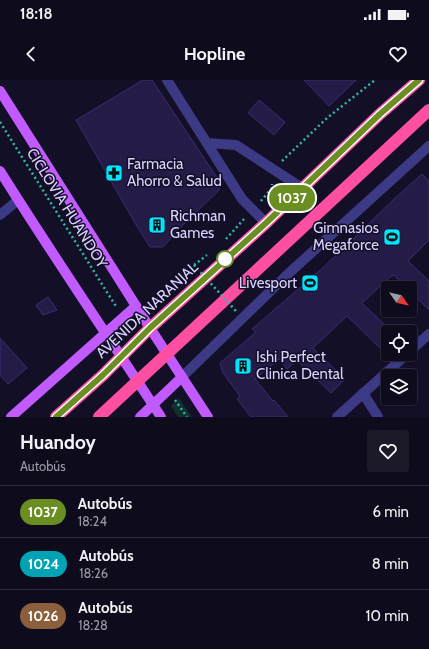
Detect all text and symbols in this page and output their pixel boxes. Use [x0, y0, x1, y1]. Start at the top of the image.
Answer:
text: 18:18 [20, 5, 53, 23]
icon: back [20, 43, 42, 65]
text: Hopline [184, 43, 245, 65]
icon: heart [387, 43, 409, 65]
street label: CICLOVIA HUANDOY [23, 145, 111, 272]
place label: Farmacia Ahorro & Salud [127, 155, 222, 190]
pharmacy icon: Farmacia Ahorro & Salud [104, 163, 124, 183]
line badge: 1037 [264, 185, 320, 211]
text: 1037 [277, 189, 307, 207]
place label: Richman Games [170, 207, 226, 242]
building icon: Richman Games [147, 215, 167, 235]
place label: Gimnasios Megaforce [313, 219, 379, 254]
sports icon: Gimnasios Megaforce [382, 227, 402, 247]
unlabelled marker [216, 250, 234, 268]
street label: AVENIDA NARANJAL [92, 258, 202, 362]
sports icon: Livesport [300, 273, 320, 293]
place label: Livesport [239, 274, 297, 292]
north arrow [381, 281, 417, 317]
map controls [381, 281, 417, 405]
button: locate [381, 325, 417, 361]
place label: Ishi Perfect Clinica Dental [256, 348, 344, 383]
building icon: Ishi Perfect Clinica Dental [233, 356, 253, 376]
button: layers [381, 369, 417, 405]
button: heart [367, 430, 409, 472]
text: Huandoy [20, 431, 96, 454]
text: Autobús [20, 458, 66, 474]
text: Autobús [78, 495, 132, 513]
text: 1037 [28, 503, 58, 521]
text: 6 min [372, 503, 409, 521]
text: 18:24 [78, 513, 107, 529]
text: Autobús [79, 547, 133, 565]
text: 1024 [28, 555, 59, 573]
text: 8 min [372, 555, 409, 573]
text: 18:26 [79, 565, 108, 581]
text: Autobús [78, 599, 133, 617]
text: 1026 [28, 607, 58, 625]
text: 10 min [366, 607, 409, 625]
text: 18:28 [78, 617, 108, 633]

